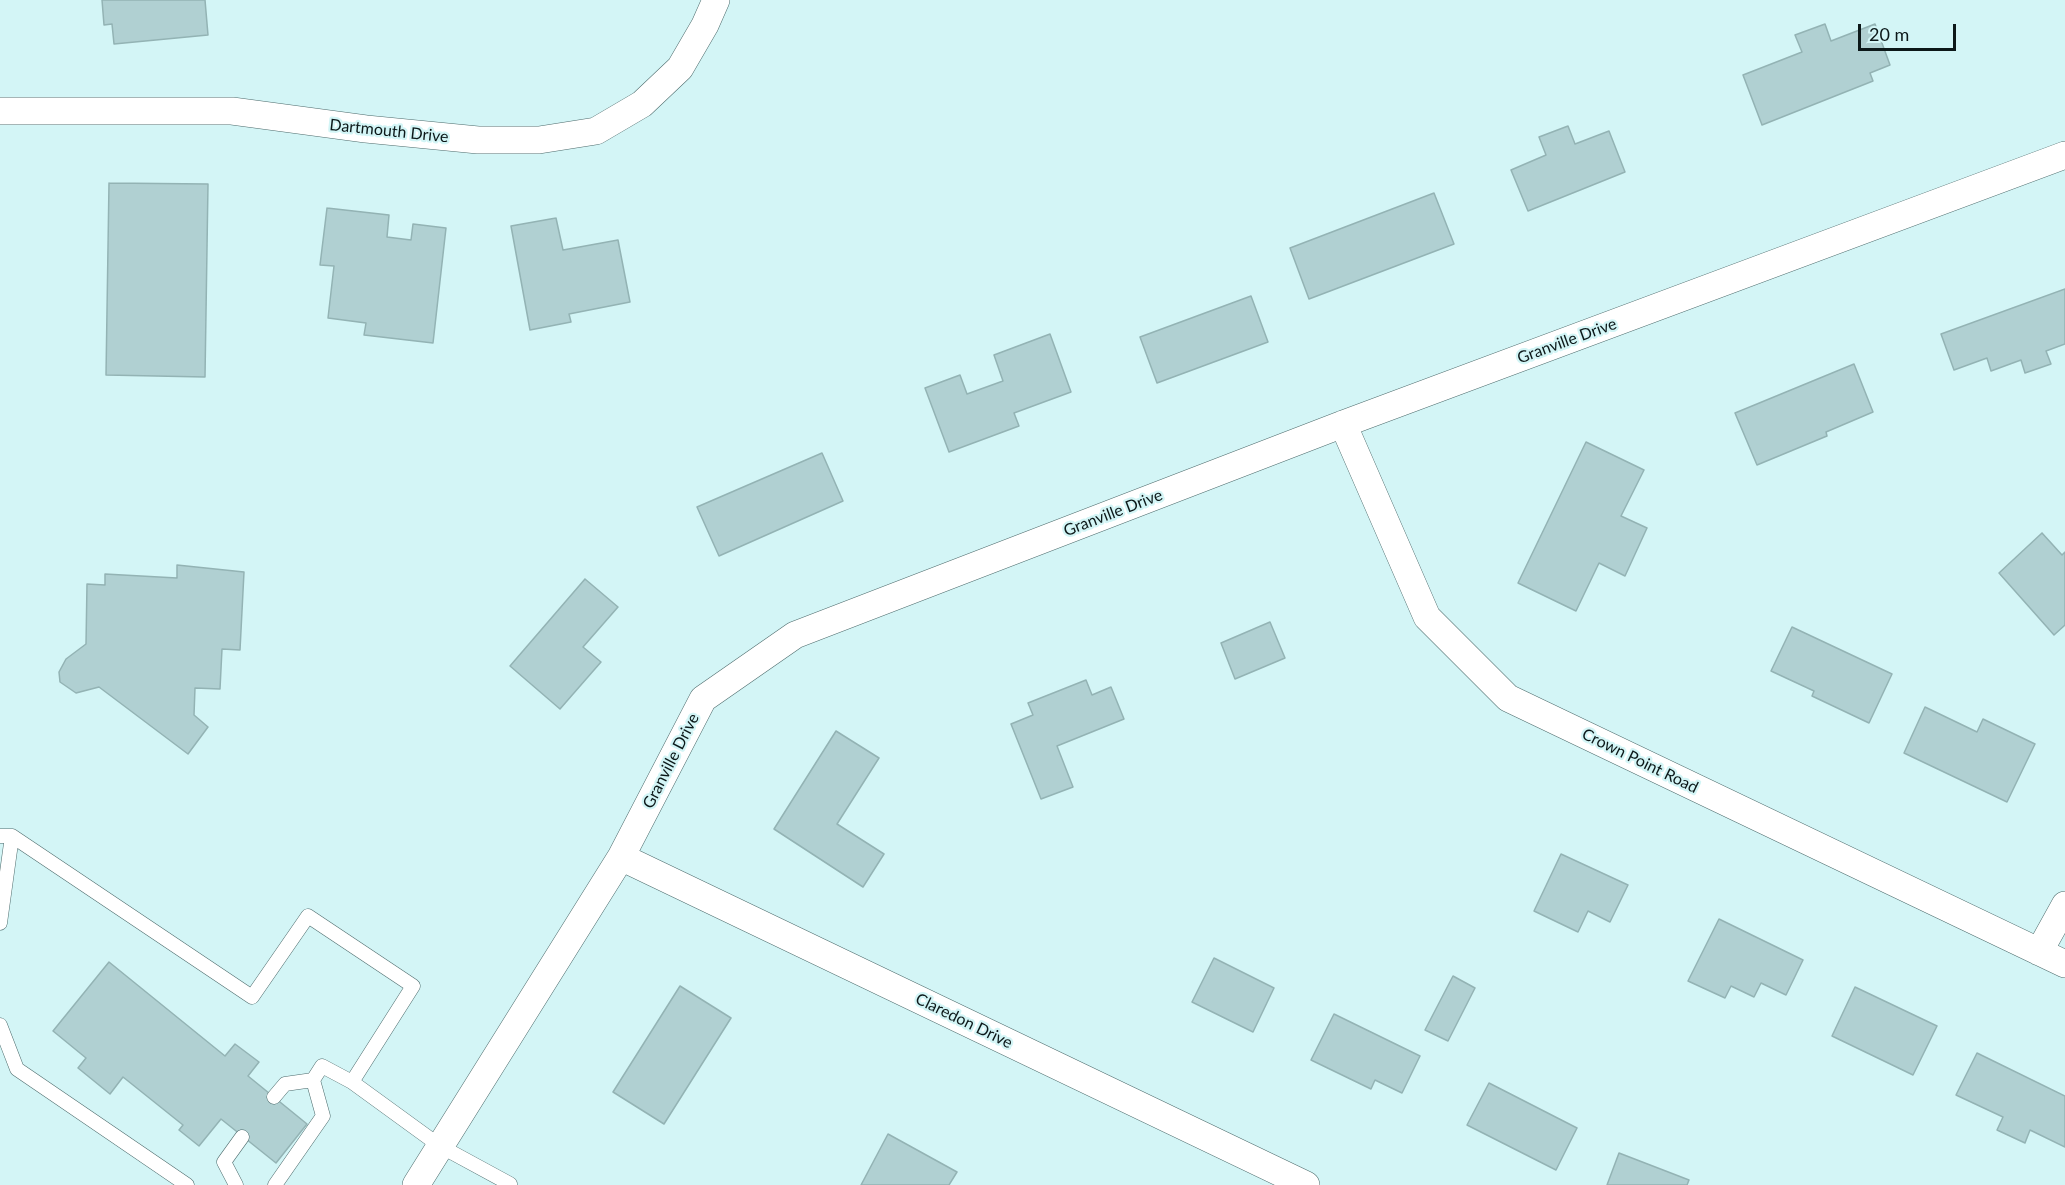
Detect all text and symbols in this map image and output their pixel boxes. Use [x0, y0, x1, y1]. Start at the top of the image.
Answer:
scale bar [1861, 12, 1958, 50]
text: 20 m [1869, 23, 1909, 45]
street label: Dartmouth Drive [329, 115, 449, 147]
street label: Granville Drive [1515, 314, 1619, 368]
street label: Granville Drive [1061, 485, 1165, 541]
street label: Granville Drive [639, 710, 703, 812]
street label: Crown Point Road [1579, 725, 1701, 797]
street label: Claredon Drive [912, 989, 1016, 1053]

